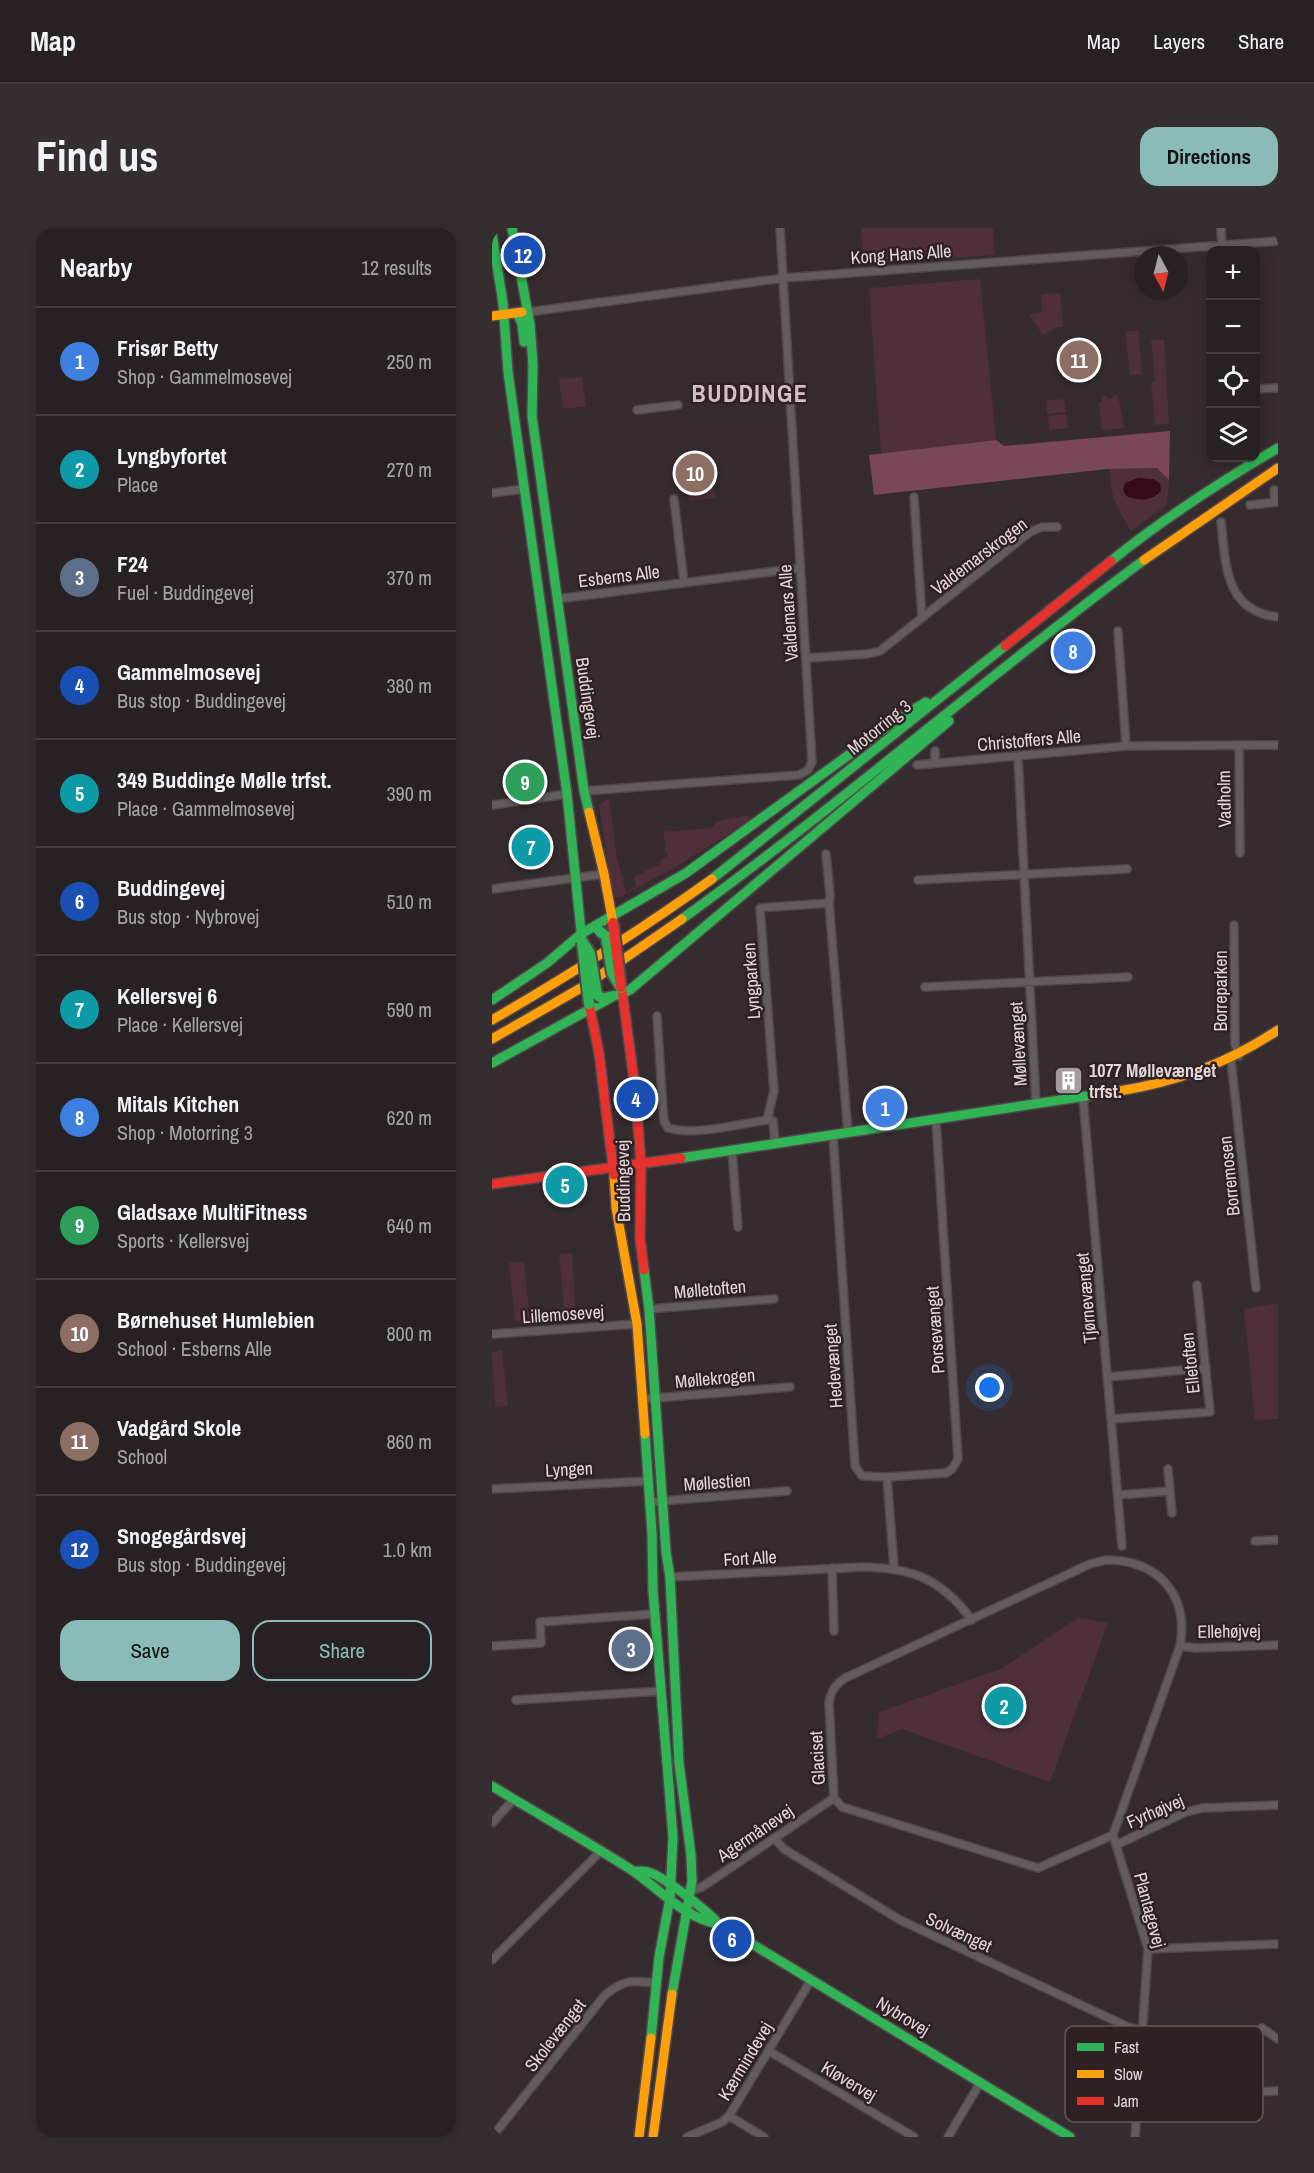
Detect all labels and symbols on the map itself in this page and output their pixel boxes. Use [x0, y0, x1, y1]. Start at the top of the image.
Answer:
pin: 12 [504, 232, 543, 278]
street label: Kong Hans Alle [850, 238, 952, 270]
north arrow [1134, 246, 1188, 300]
pin: 11 [1060, 338, 1098, 382]
district label: BUDDINGE [692, 377, 808, 409]
pin: 10 [676, 450, 714, 496]
street label: Valdemarskrogen [926, 512, 1032, 600]
street label: Esberns Alle [577, 559, 661, 593]
street label: Valdemars Alle [772, 564, 804, 662]
pin: 8 [1054, 628, 1092, 674]
street label: Buddingevej [570, 656, 606, 740]
street label: Motorring 3 [842, 694, 916, 760]
street label: Christoffers Alle [976, 723, 1082, 757]
pin: 9 [506, 760, 544, 804]
street label: Vadholm [1211, 770, 1237, 828]
pin: 7 [512, 824, 550, 870]
street label: Lyngparken [736, 942, 766, 1020]
street label: Borreparken [1208, 950, 1233, 1032]
street label: Møllevænget [1003, 1001, 1033, 1087]
place label: 1077 Møllevænget trfst. [1089, 1058, 1216, 1104]
building icon: 1077 Møllevænget trfst. [1052, 1064, 1084, 1096]
pin: 4 [616, 1076, 656, 1122]
pin: 1 [866, 1086, 904, 1130]
street label: Borremosen [1212, 1135, 1246, 1217]
street label: Buddingevej [610, 1140, 636, 1222]
pin: 5 [546, 1162, 584, 1208]
street label: Tjørnevænget [1070, 1252, 1102, 1344]
street label: Mølletoften [673, 1273, 747, 1305]
street label: Porsevænget [919, 1285, 951, 1375]
street label: Lillemosevej [521, 1299, 605, 1329]
street label: Hedevænget [818, 1323, 848, 1409]
street label: Elletoften [1174, 1331, 1206, 1395]
street label: Møllekrogen [674, 1362, 756, 1394]
your location [975, 1373, 1004, 1402]
street label: Lyngen [544, 1455, 594, 1483]
street label: Møllestien [683, 1467, 751, 1497]
street label: Fort Alle [723, 1544, 777, 1572]
street label: Ellehøjvej [1197, 1618, 1261, 1644]
pin: 3 [612, 1626, 650, 1672]
pin: 2 [984, 1684, 1024, 1728]
street label: Glaciset [803, 1730, 831, 1786]
street label: Fyrhøjvej [1123, 1788, 1187, 1834]
street label: Agermånevej [711, 1798, 798, 1868]
street label: Plantagevej [1128, 1870, 1172, 1950]
street label: Solvænget [922, 1906, 996, 1958]
pin: 6 [712, 1916, 752, 1962]
street label: Nybrovej [872, 1990, 934, 2042]
street label: Skolevænget [519, 1993, 591, 2077]
street label: Kærmindevej [712, 2017, 778, 2105]
legend [1065, 2026, 1263, 2122]
text: Fast [1114, 2036, 1139, 2058]
street label: Kløvervej [817, 2055, 881, 2107]
text: Slow [1114, 2063, 1143, 2085]
text: Jam [1114, 2090, 1139, 2112]

